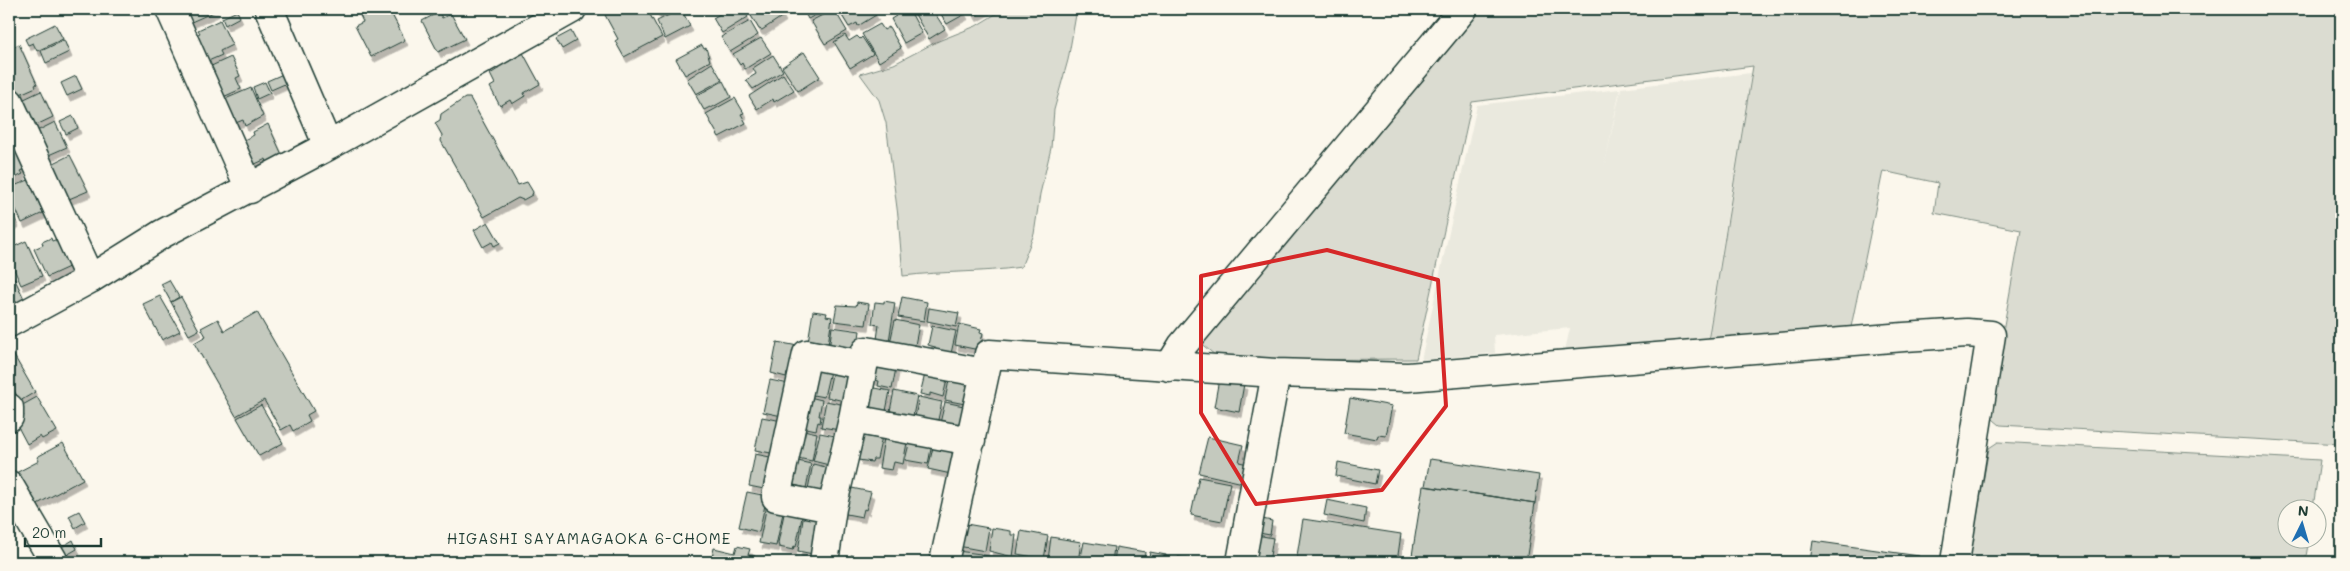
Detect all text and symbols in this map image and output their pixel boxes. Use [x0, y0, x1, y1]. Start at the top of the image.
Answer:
north arrow [2278, 498, 2328, 548]
text: N [2297, 501, 2309, 520]
scale bar [25, 516, 101, 548]
text: 20 m [32, 522, 66, 542]
district label: HIGASHI SAYAMAGAOKA 6-CHOME [447, 528, 731, 548]

